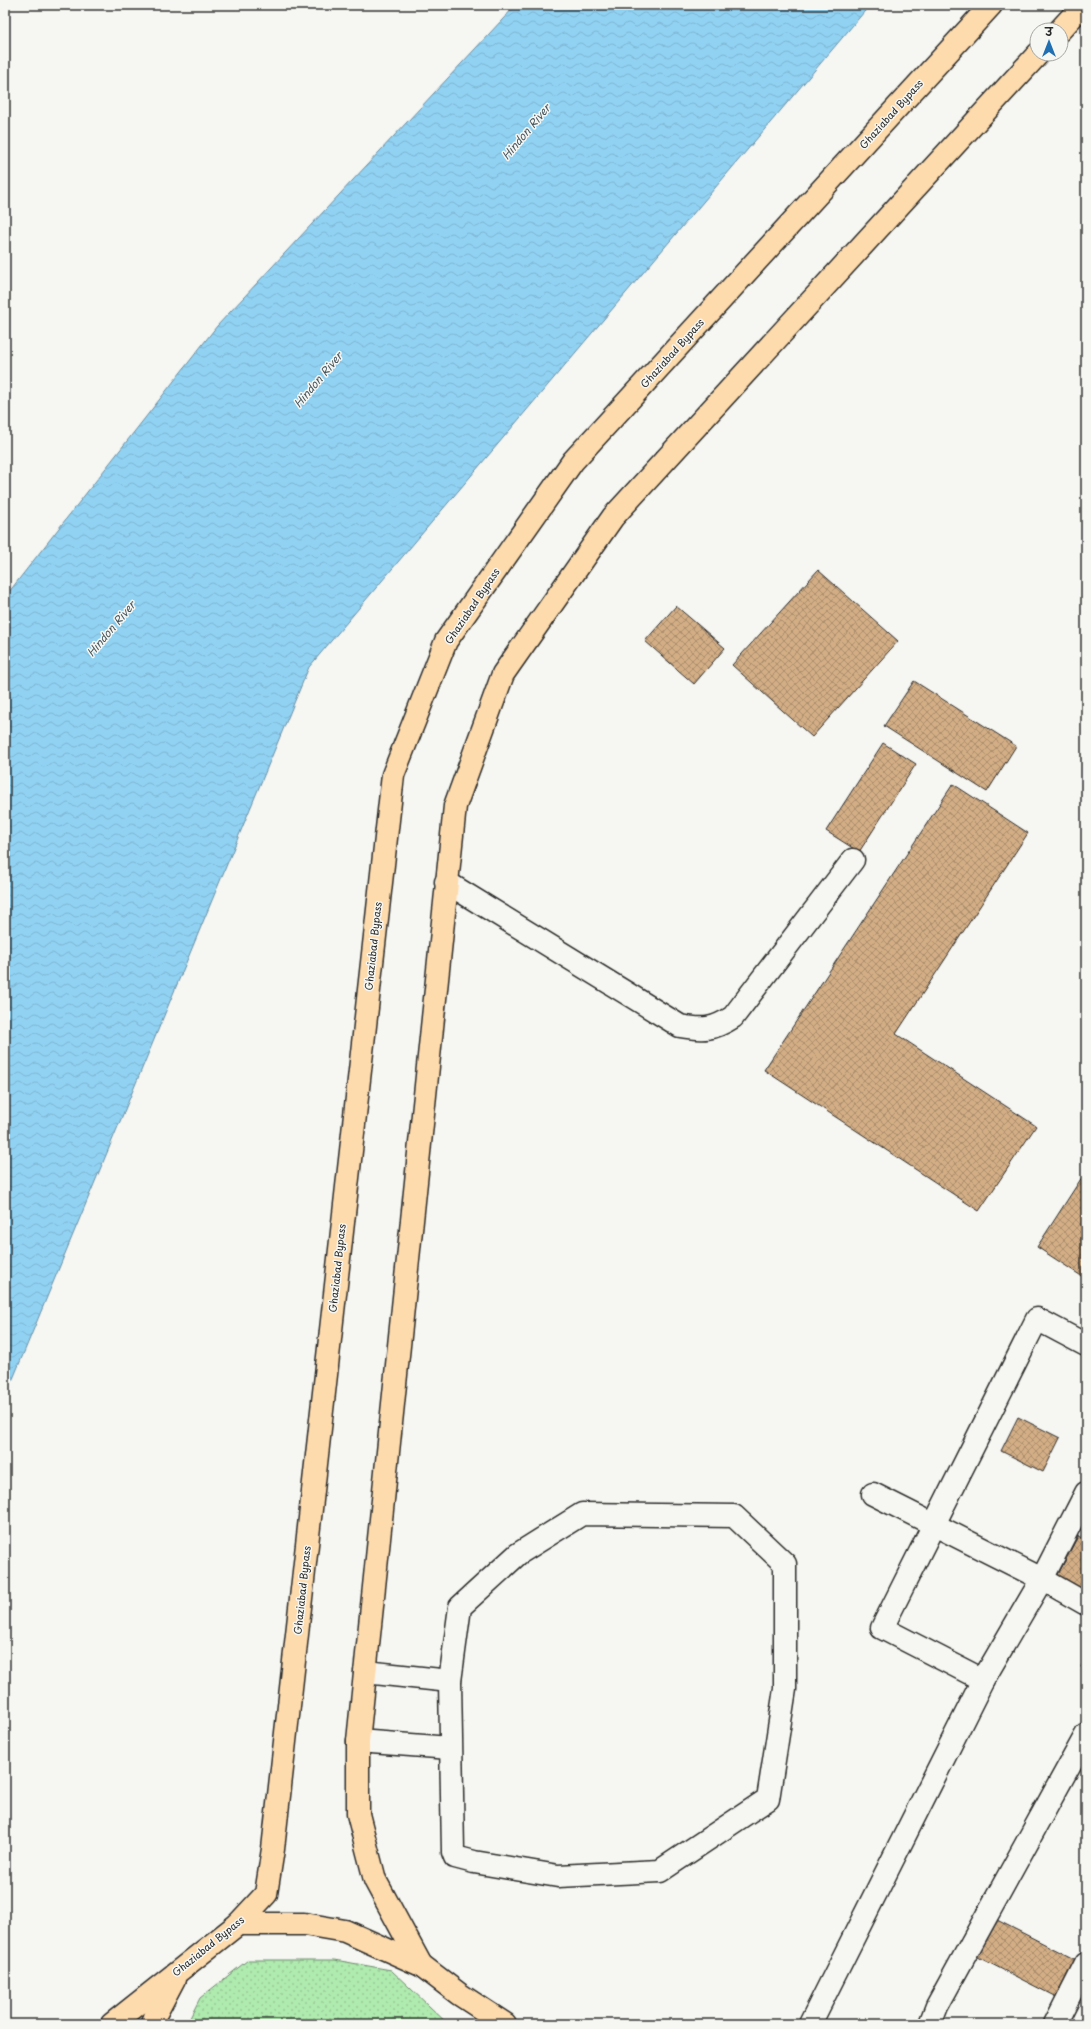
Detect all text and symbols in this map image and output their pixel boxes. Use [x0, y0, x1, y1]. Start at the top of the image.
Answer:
north arrow [1029, 22, 1069, 62]
text: उ [1044, 23, 1054, 40]
street label: Ghaziabad Bypass [855, 75, 927, 152]
water label: Hindon River [497, 99, 555, 163]
street label: Ghaziabad Bypass [636, 314, 708, 391]
water label: Hindon River [289, 347, 347, 411]
street label: Ghaziabad Bypass [441, 564, 504, 647]
water label: Hindon River [82, 596, 140, 660]
street label: Ghaziabad Bypass [360, 901, 386, 991]
street label: Ghaziabad Bypass [324, 1223, 350, 1313]
street label: Ghaziabad Bypass [289, 1545, 315, 1635]
street label: Ghaziabad Bypass [168, 1912, 248, 1980]

